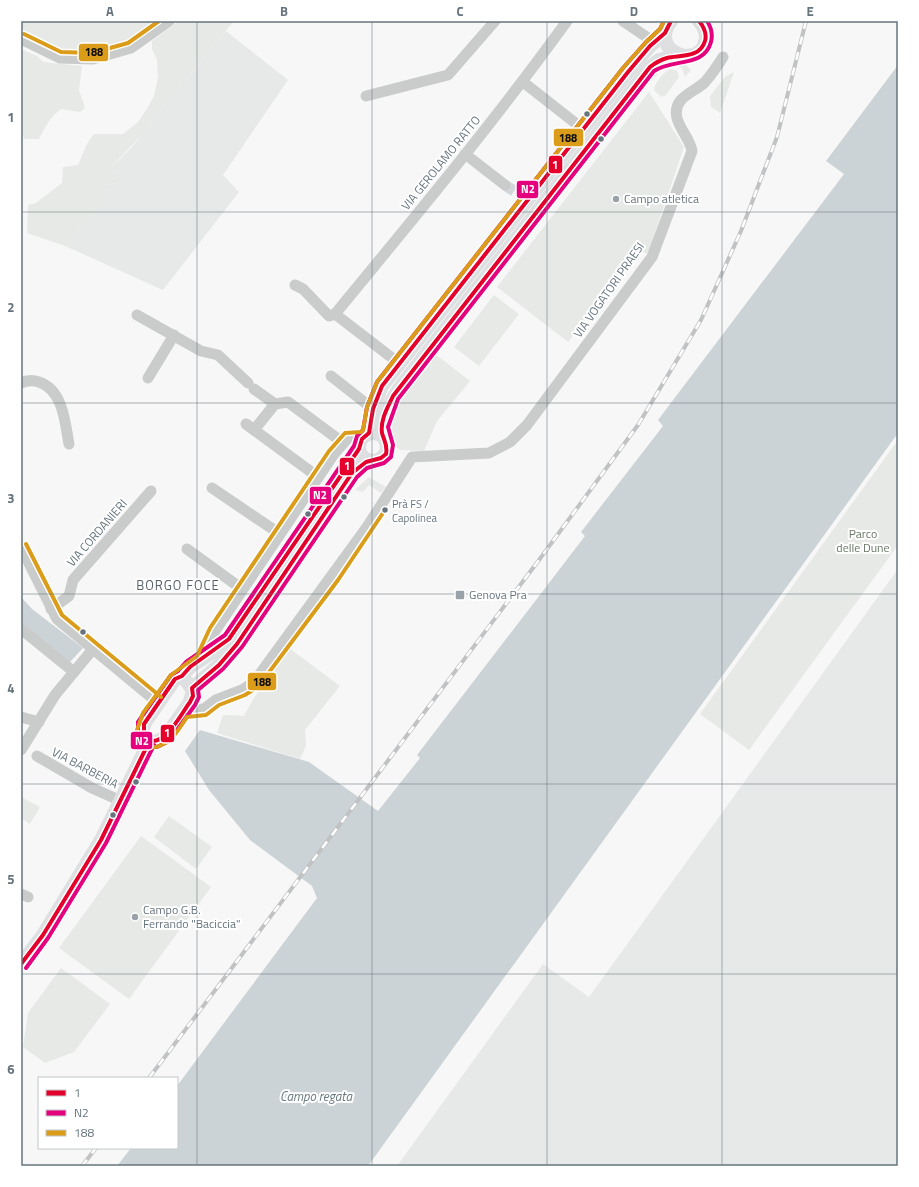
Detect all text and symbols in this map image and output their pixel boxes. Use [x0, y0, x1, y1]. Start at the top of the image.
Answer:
text: A [106, 1, 114, 21]
text: B [280, 1, 288, 21]
text: C [456, 1, 464, 21]
text: D [630, 1, 638, 21]
text: E [806, 1, 814, 21]
line badge: 188 [78, 43, 109, 62]
text: 188 [85, 44, 103, 60]
text: 1 [7, 107, 15, 127]
unlabelled marker [582, 109, 592, 119]
street label: VIA GEROLAMO RATTO [396, 111, 485, 214]
line badge: 188 [553, 128, 584, 147]
text: 188 [559, 130, 577, 146]
unlabelled marker [596, 134, 606, 144]
line badge: 1 [548, 155, 563, 174]
text: 1 [552, 157, 558, 173]
line badge: N2 [516, 180, 539, 199]
text: N2 [521, 181, 535, 197]
place label: Campo atletica [624, 189, 699, 208]
marker: Campo atletica [611, 194, 621, 204]
street label: VIA VOGATORI PRAESI [568, 238, 649, 341]
text: 2 [7, 297, 15, 317]
line badge: 1 [339, 457, 355, 476]
text: 1 [344, 458, 350, 474]
line badge: N2 [309, 486, 332, 505]
text: N2 [313, 487, 327, 503]
text: 3 [7, 488, 15, 508]
unlabelled marker [339, 492, 349, 502]
street label: VIA CORDANIERI [62, 495, 131, 571]
place label: Prà FS / Capolinea [392, 496, 438, 526]
marker: Prà FS / Capolinea [380, 505, 390, 515]
unlabelled marker [303, 509, 313, 519]
park label: Parco delle Dune [836, 524, 890, 557]
district label: BORGO FOCE [136, 575, 220, 595]
place label: Genova Pra [469, 585, 527, 604]
marker: Genova Pra [454, 589, 466, 601]
unlabelled marker [78, 627, 88, 637]
line badge: 188 [247, 672, 277, 691]
text: 188 [253, 674, 271, 690]
text: 4 [7, 678, 15, 698]
line badge: 1 [160, 724, 175, 743]
text: 1 [164, 725, 170, 741]
line badge: N2 [130, 731, 153, 750]
text: N2 [135, 733, 149, 749]
street label: VIA BARBERIA [49, 742, 122, 793]
unlabelled marker [131, 777, 141, 787]
unlabelled marker [108, 810, 118, 820]
text: 5 [7, 869, 15, 889]
place label: Campo G.B. Ferrando "Baciccia" [143, 900, 240, 933]
marker: Campo G.B. Ferrando "Baciccia" [130, 912, 140, 922]
text: 6 [7, 1059, 15, 1079]
legend [38, 1077, 178, 1149]
text: 1 [74, 1083, 81, 1102]
water label: Campo regata [280, 1086, 353, 1106]
text: N2 [74, 1103, 89, 1122]
text: 188 [74, 1123, 94, 1142]

